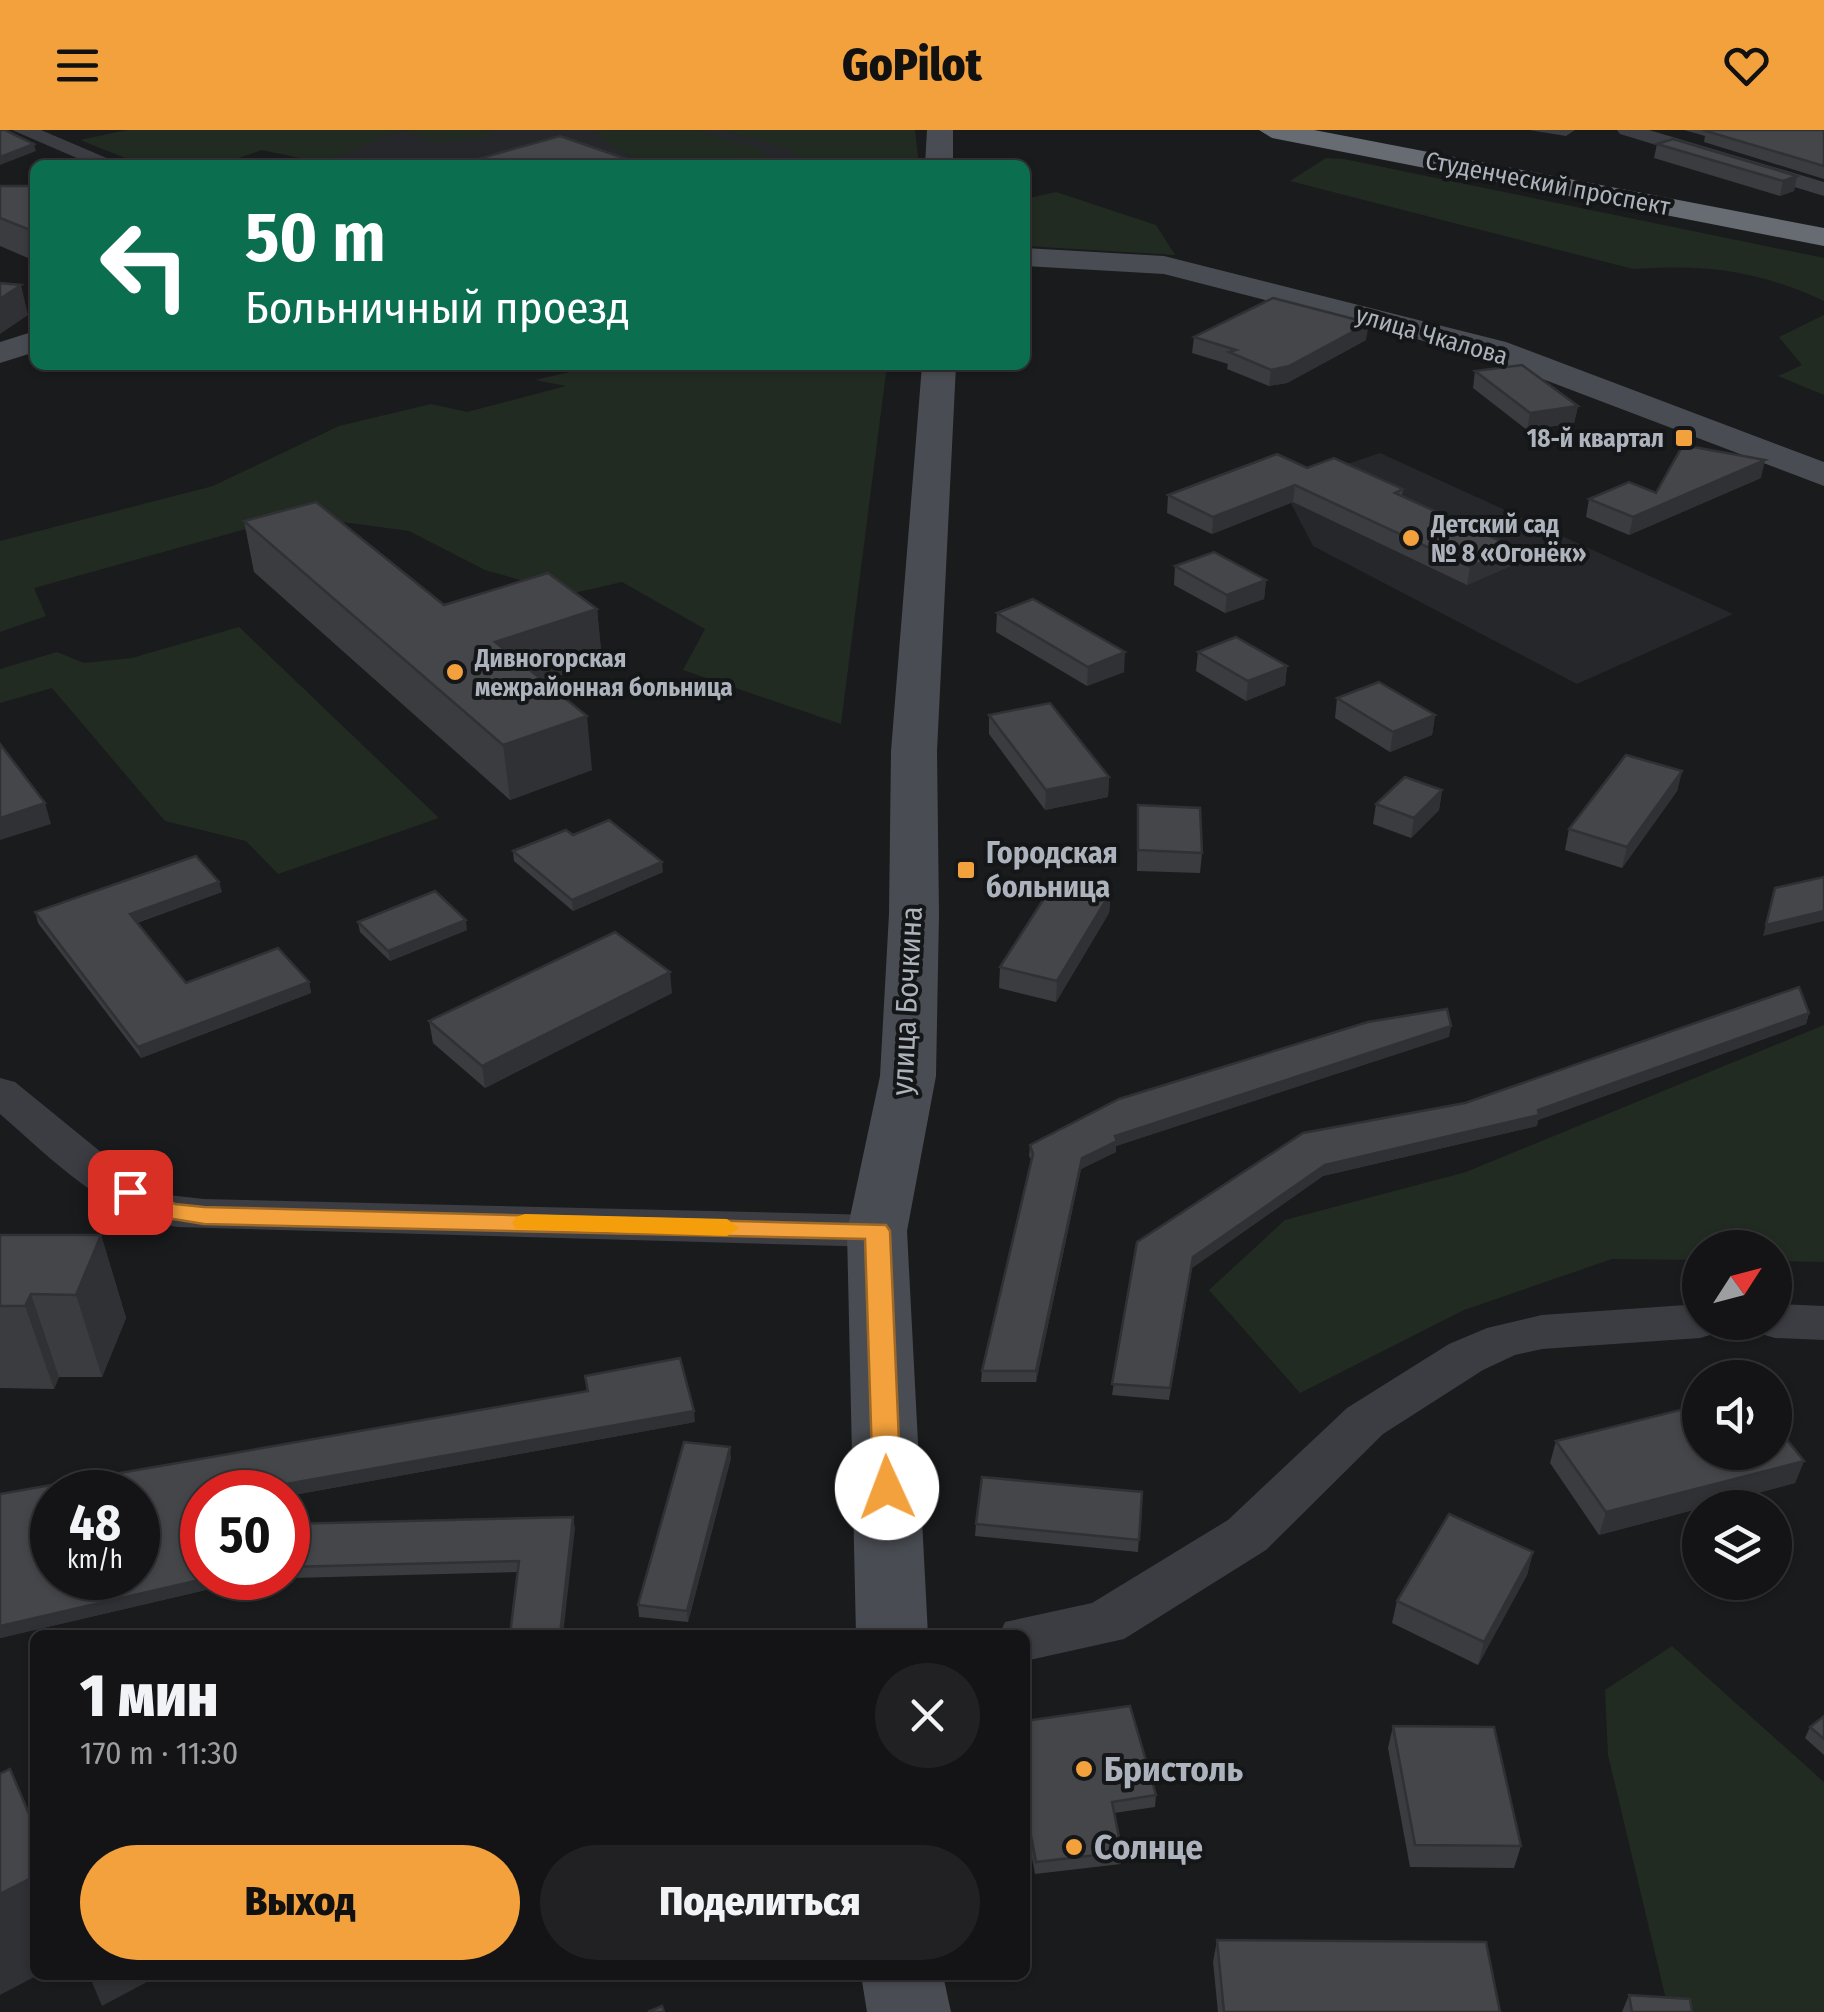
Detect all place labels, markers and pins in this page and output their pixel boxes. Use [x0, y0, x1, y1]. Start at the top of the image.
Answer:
place label: 18-й квартал [1527, 424, 1664, 454]
marker: 18-й квартал [1673, 427, 1695, 449]
place label: Детский сад № 8 «Огонёк» [1430, 510, 1586, 569]
marker: Детский сад № 8 «Огонёк» [1400, 527, 1422, 549]
place label: Дивногорская межрайонная больница [474, 644, 733, 703]
marker: Дивногорская межрайонная больница [444, 661, 466, 683]
place label: Городская больница [986, 835, 1118, 905]
marker: Городская больница [955, 859, 977, 881]
pin [88, 1150, 173, 1235]
place label: Бристоль [1104, 1748, 1244, 1790]
marker: Бристоль [1073, 1758, 1095, 1780]
place label: Солнце [1094, 1826, 1203, 1868]
marker: Солнце [1063, 1836, 1085, 1858]

